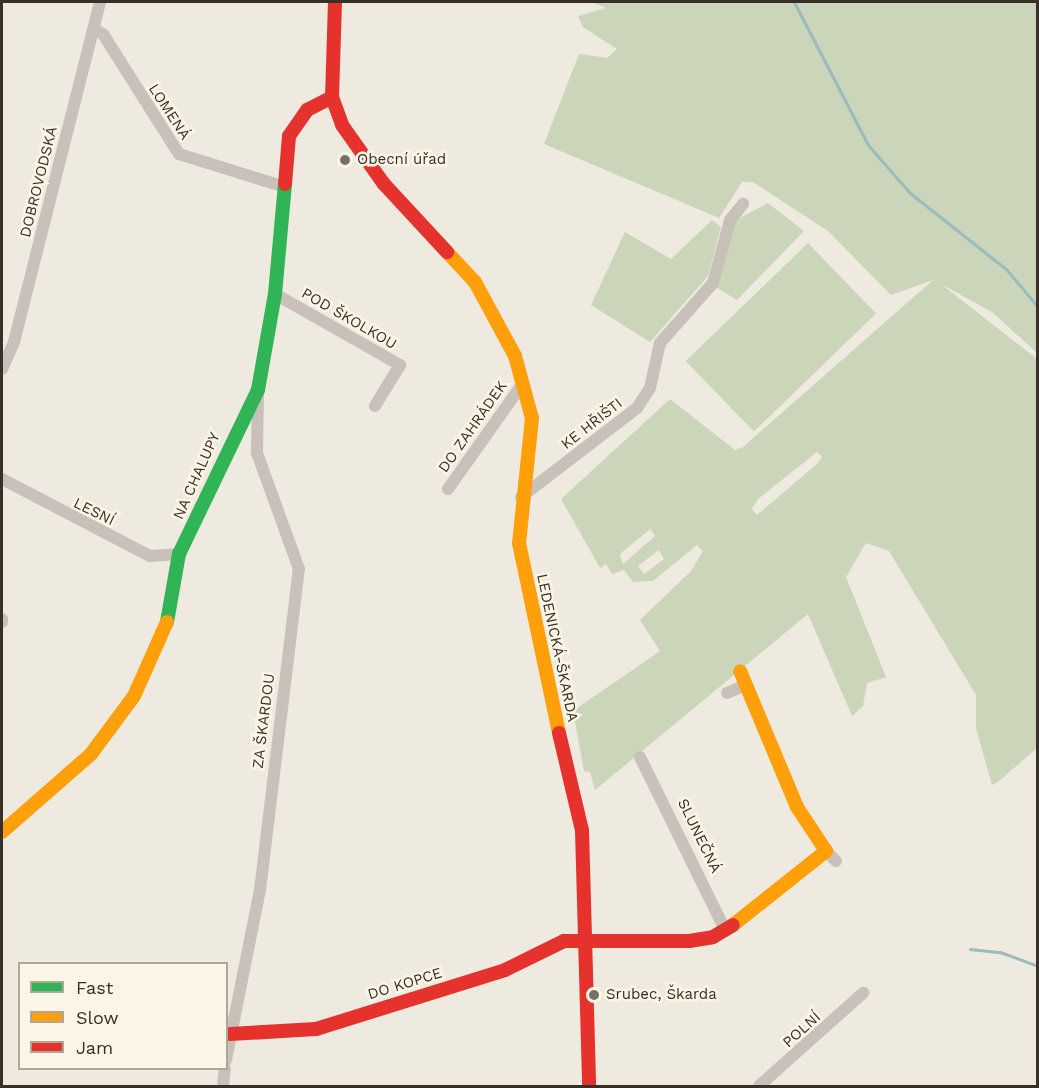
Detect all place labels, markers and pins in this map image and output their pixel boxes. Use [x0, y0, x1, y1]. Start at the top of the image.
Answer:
place label: Obecní úřad [357, 151, 446, 169]
marker: Obecní úřad [338, 153, 352, 167]
place label: Srubec, Škarda [606, 986, 717, 1004]
marker: Srubec, Škarda [587, 988, 601, 1002]

